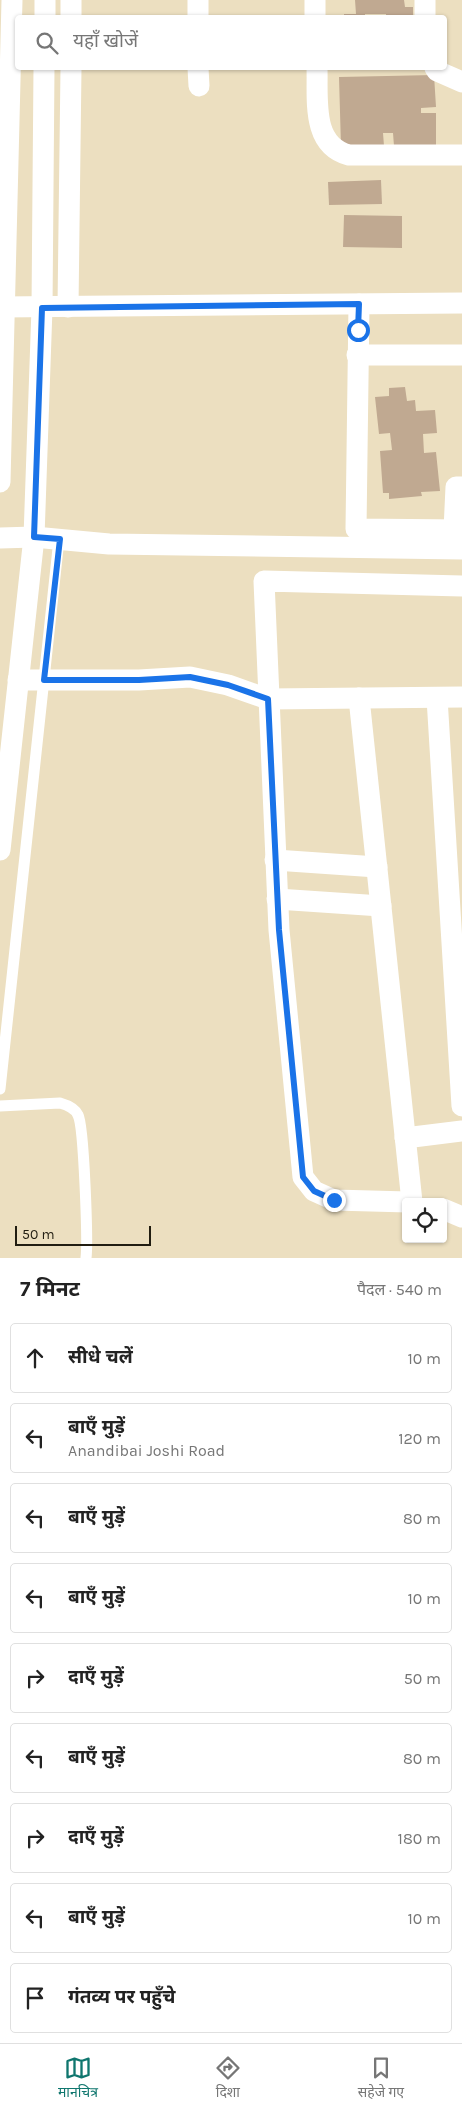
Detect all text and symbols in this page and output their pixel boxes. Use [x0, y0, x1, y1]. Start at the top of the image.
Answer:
search box [15, 15, 447, 70]
icon: search [33, 29, 61, 57]
text: यहाँ खोजें [73, 30, 138, 52]
route start [347, 319, 370, 342]
route end [323, 1189, 346, 1212]
map controls [402, 1198, 447, 1243]
button: locate [402, 1198, 447, 1243]
scale bar [15, 1223, 151, 1246]
text: 50 m [22, 1226, 55, 1243]
text: 7 मिनट [20, 1277, 80, 1301]
text: पैदल · 540 m [357, 1280, 442, 1299]
icon: ahead [21, 1344, 49, 1372]
text: सीधे चलें [68, 1346, 133, 1368]
text: 10 m [407, 1349, 441, 1368]
text: बाएँ मुड़ें [68, 1416, 125, 1438]
icon: left [21, 1424, 49, 1452]
text: 120 m [398, 1429, 441, 1448]
text: Anandibai Joshi Road [68, 1441, 225, 1460]
icon: left [21, 1504, 49, 1532]
text: बाएँ मुड़ें [68, 1506, 125, 1528]
text: 80 m [403, 1509, 441, 1528]
icon: left [21, 1584, 49, 1612]
text: बाएँ मुड़ें [68, 1586, 125, 1608]
text: 10 m [407, 1589, 441, 1608]
icon: right [21, 1664, 49, 1692]
text: दाएँ मुड़ें [68, 1666, 124, 1688]
text: 50 m [404, 1669, 441, 1688]
icon: left [21, 1744, 49, 1772]
text: बाएँ मुड़ें [68, 1746, 125, 1768]
text: 80 m [403, 1749, 441, 1768]
icon: right [21, 1824, 49, 1852]
text: दाएँ मुड़ें [68, 1826, 124, 1848]
text: 180 m [398, 1829, 441, 1848]
icon: left [21, 1904, 49, 1932]
text: बाएँ मुड़ें [68, 1906, 125, 1928]
text: 10 m [407, 1909, 441, 1928]
icon: arrive [21, 1984, 49, 2012]
text: गंतव्य पर पहुँचे [68, 1986, 175, 2008]
tab: मानचित्र [58, 2054, 98, 2103]
tab: दिशा [214, 2054, 242, 2103]
tab: सहेजे गए [358, 2054, 404, 2103]

